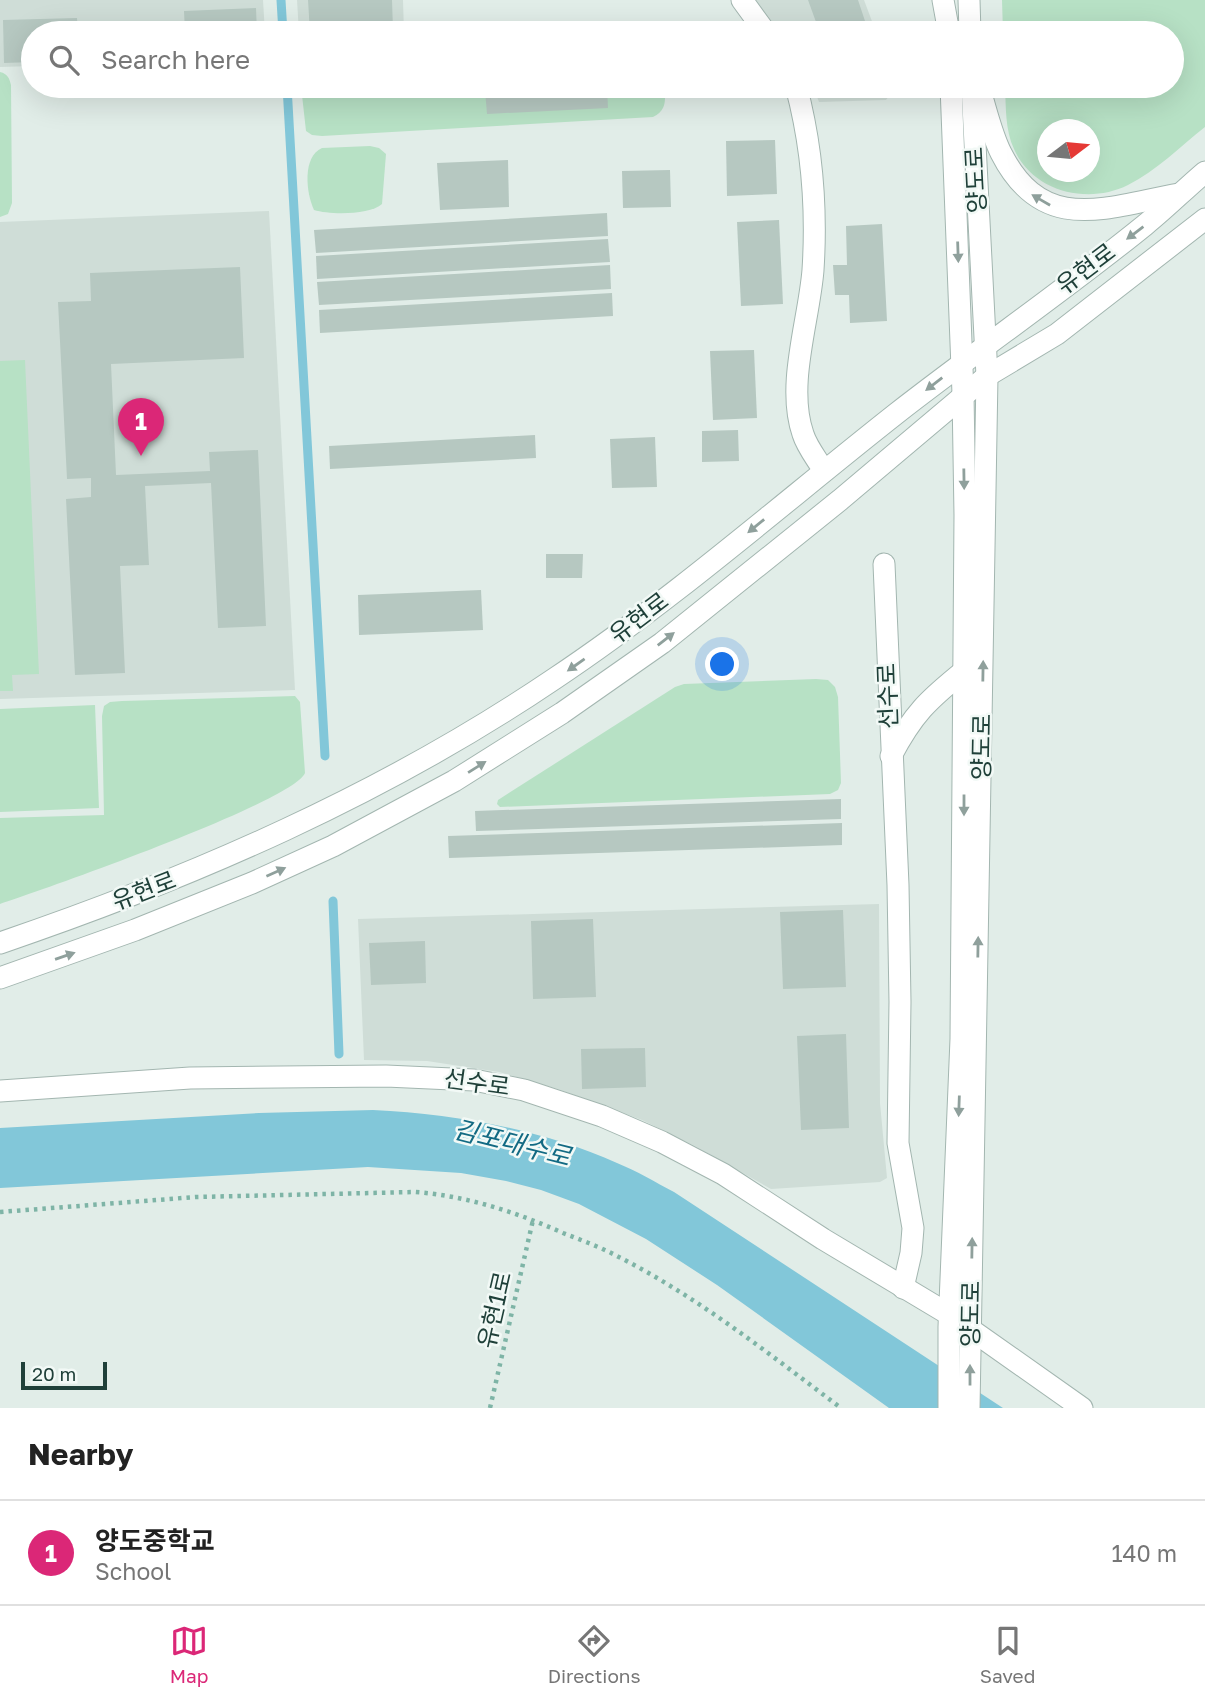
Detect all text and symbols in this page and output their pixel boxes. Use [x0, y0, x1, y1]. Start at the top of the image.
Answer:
search box [21, 21, 1184, 98]
icon: search [45, 41, 83, 79]
text: Search here [101, 44, 250, 75]
north arrow [1037, 119, 1100, 182]
street label: 양도로 [958, 146, 991, 214]
one-way arrow [1032, 194, 1051, 206]
one-way arrow [1126, 225, 1144, 239]
street label: 유현로 [1050, 236, 1120, 299]
one-way arrow [952, 241, 963, 263]
one-way arrow [925, 377, 943, 392]
pin: 1 [118, 398, 164, 456]
one-way arrow [958, 469, 970, 491]
one-way arrow [747, 518, 764, 533]
street label: 유현로 [603, 585, 673, 648]
one-way arrow [656, 632, 674, 647]
your location [705, 647, 739, 681]
one-way arrow [566, 658, 585, 671]
one-way arrow [977, 660, 989, 682]
street label: 선수로 [871, 662, 902, 730]
street label: 양도로 [965, 714, 996, 780]
one-way arrow [468, 760, 487, 773]
one-way arrow [958, 794, 970, 816]
street label: 유현로 [107, 864, 180, 915]
one-way arrow [266, 866, 286, 878]
one-way arrow [972, 936, 984, 958]
one-way arrow [54, 950, 75, 961]
street label: 선수로 [442, 1063, 512, 1100]
one-way arrow [953, 1095, 964, 1117]
water label: 김포대수로 [450, 1113, 575, 1172]
one-way arrow [966, 1237, 978, 1259]
street label: 유현1로 [471, 1268, 516, 1351]
street label: 양도로 [954, 1281, 985, 1347]
scale bar [21, 1359, 107, 1391]
text: 20 m [32, 1362, 76, 1385]
one-way arrow [964, 1363, 976, 1385]
text: Nearby [28, 1436, 133, 1472]
text: 양도중학교 [95, 1525, 215, 1556]
text: 1 [45, 1539, 57, 1567]
text: 140 m [1111, 1539, 1177, 1567]
text: School [95, 1557, 171, 1585]
tab: Map [170, 1622, 208, 1687]
tab: Directions [548, 1622, 641, 1687]
tab: Saved [980, 1622, 1035, 1687]

